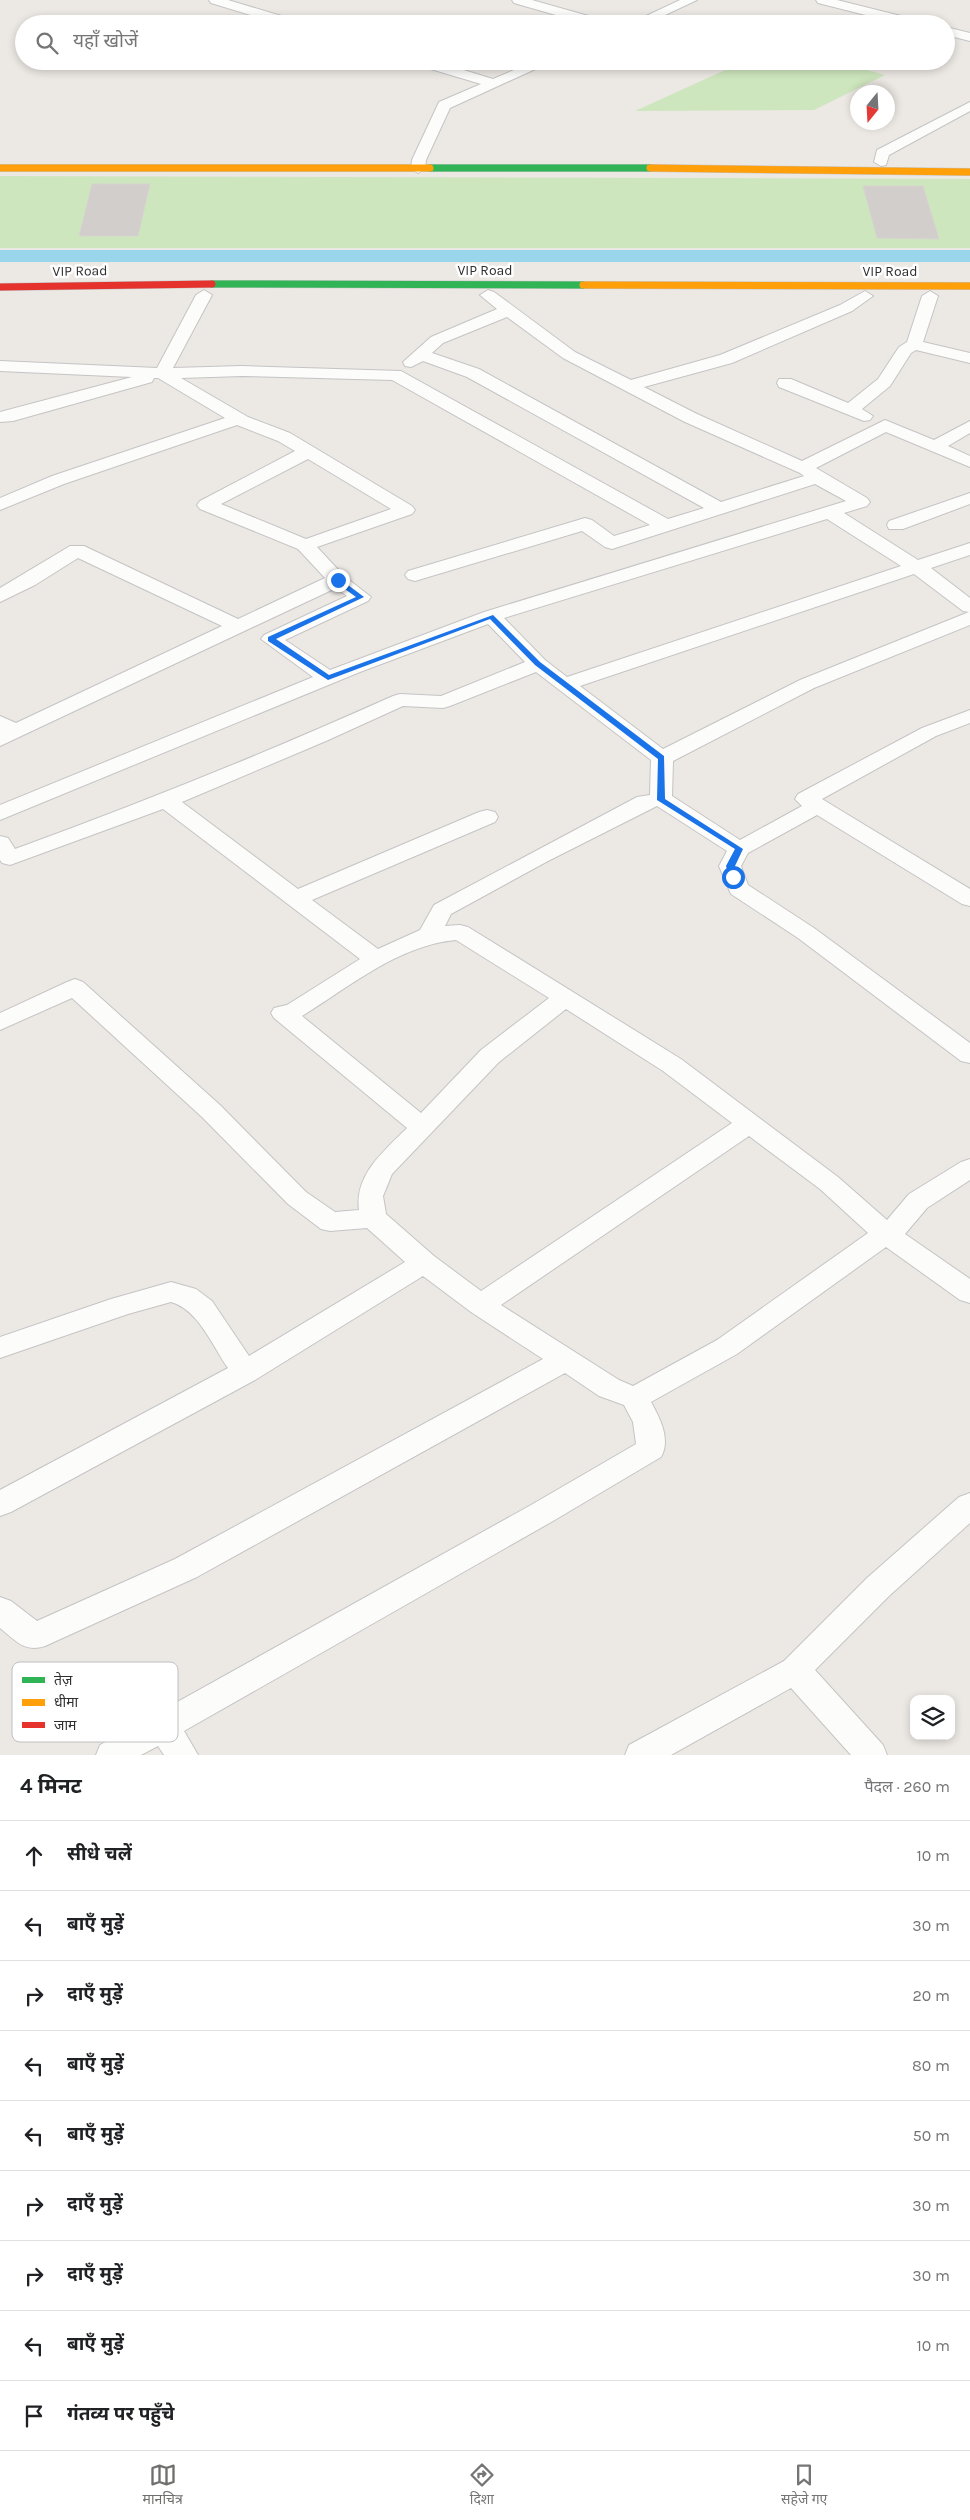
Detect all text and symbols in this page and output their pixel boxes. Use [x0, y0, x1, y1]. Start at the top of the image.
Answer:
search box [15, 15, 955, 70]
icon: search [33, 29, 61, 57]
text: यहाँ खोजें [73, 30, 138, 52]
north arrow [850, 85, 895, 130]
street label: VIP Road [52, 262, 108, 280]
street label: VIP Road [457, 262, 513, 279]
street label: VIP Road [862, 263, 918, 280]
route end [327, 569, 350, 592]
route start [722, 866, 745, 889]
legend [12, 1662, 178, 1742]
text: तेज़ [54, 1671, 73, 1689]
text: धीमा [54, 1694, 79, 1711]
map controls [910, 1695, 955, 1740]
button: layers [910, 1695, 955, 1740]
text: जाम [54, 1717, 77, 1734]
text: 4 मिनट [20, 1774, 82, 1798]
text: पैदल · 260 m [864, 1777, 950, 1796]
icon: ahead [20, 1842, 48, 1870]
text: सीधे चलें [67, 1843, 132, 1865]
text: 10 m [916, 1846, 950, 1865]
icon: left [20, 1912, 48, 1940]
text: बाएँ मुड़ें [67, 1913, 124, 1935]
text: 30 m [912, 1916, 950, 1935]
icon: right [20, 1982, 48, 2010]
text: दाएँ मुड़ें [67, 1983, 123, 2005]
text: 20 m [912, 1986, 950, 2005]
icon: left [20, 2052, 48, 2080]
text: बाएँ मुड़ें [67, 2053, 124, 2075]
text: 80 m [912, 2056, 950, 2075]
icon: left [20, 2122, 48, 2150]
text: बाएँ मुड़ें [67, 2123, 124, 2145]
text: 50 m [913, 2126, 950, 2145]
icon: right [20, 2192, 48, 2220]
text: दाएँ मुड़ें [67, 2193, 123, 2215]
text: 30 m [912, 2196, 950, 2215]
icon: right [20, 2262, 48, 2290]
text: दाएँ मुड़ें [67, 2263, 123, 2285]
text: 30 m [912, 2266, 950, 2285]
icon: left [20, 2332, 48, 2360]
text: बाएँ मुड़ें [67, 2333, 124, 2355]
text: 10 m [916, 2336, 950, 2355]
icon: arrive [20, 2402, 48, 2430]
text: गंतव्य पर पहुँचे [67, 2403, 174, 2425]
tab: मानचित्र [143, 2461, 183, 2510]
tab: दिशा [468, 2461, 496, 2510]
tab: सहेजे गए [781, 2461, 827, 2510]

